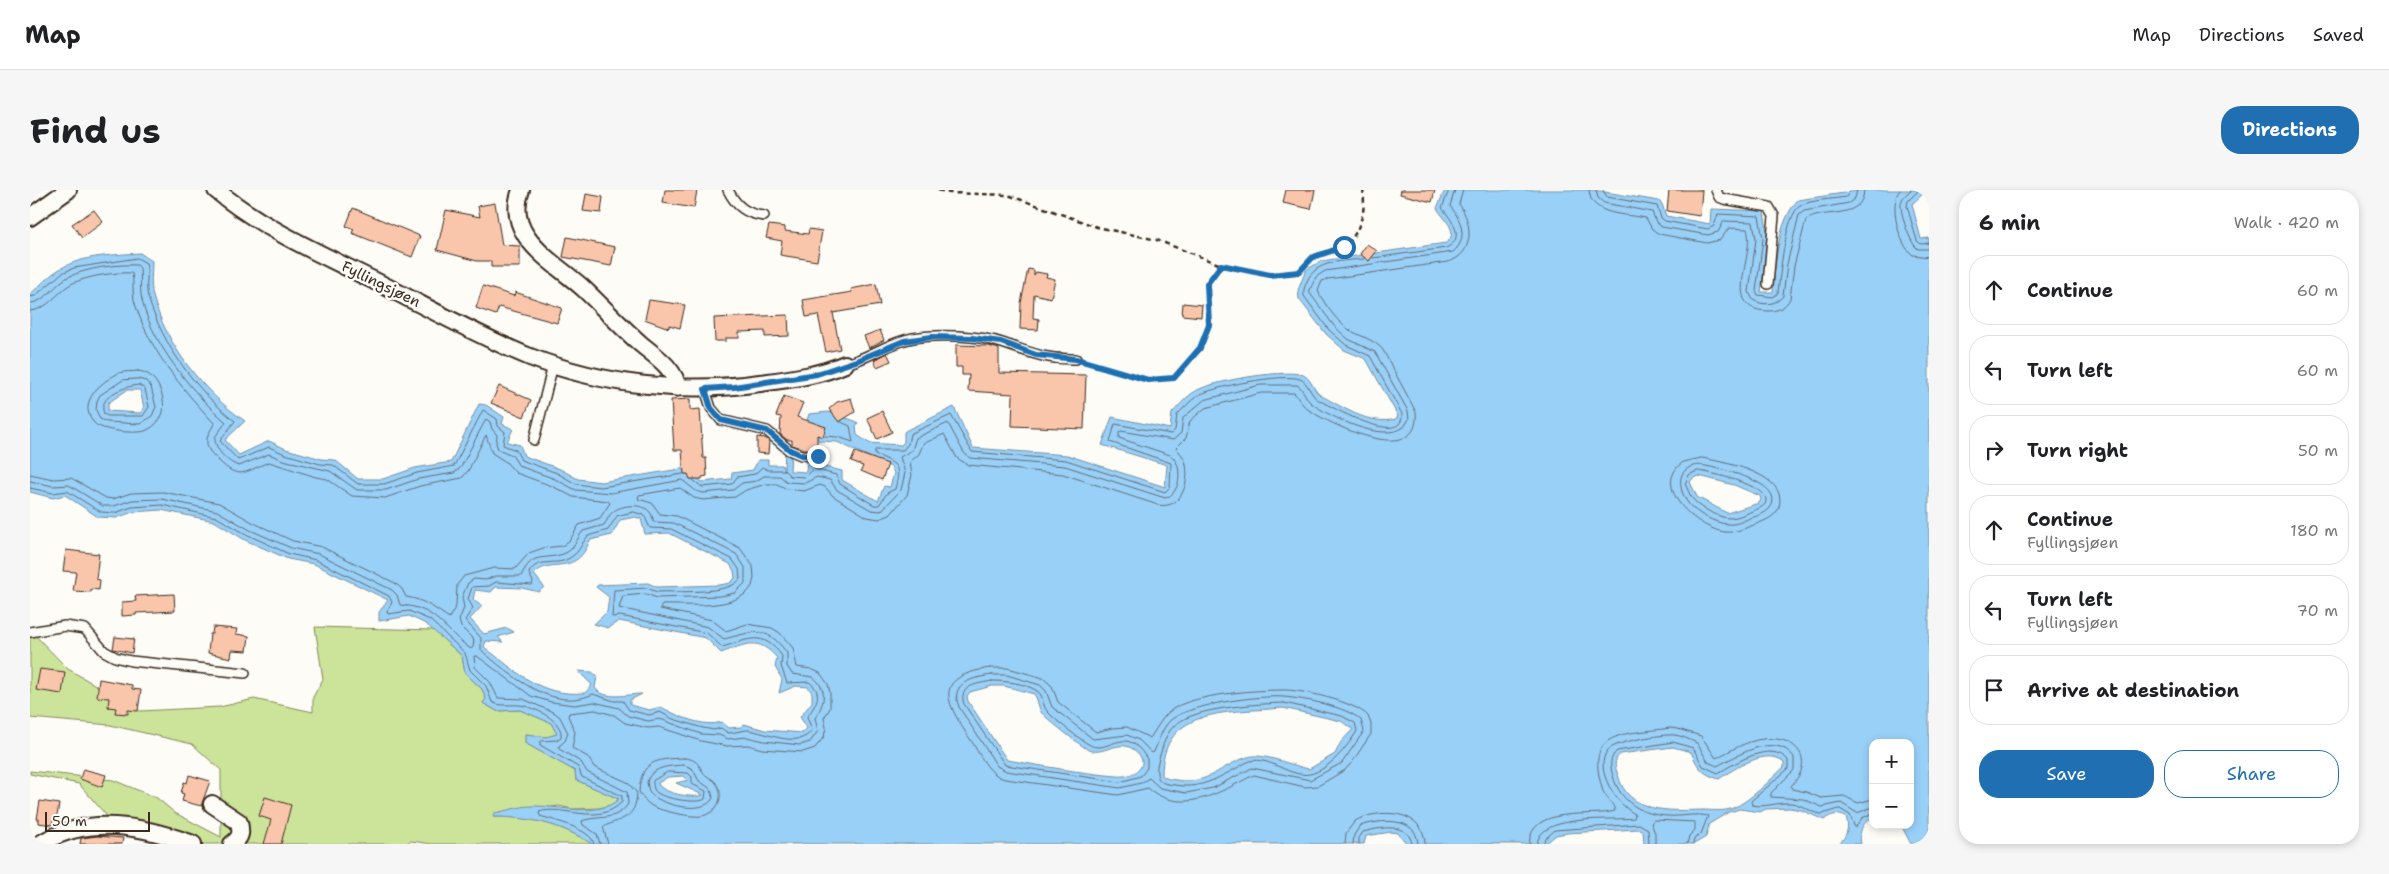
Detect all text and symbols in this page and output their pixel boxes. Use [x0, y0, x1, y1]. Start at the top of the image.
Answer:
text: Map [25, 19, 81, 51]
text: Map [2133, 23, 2171, 47]
text: Directions [2199, 23, 2285, 47]
text: Saved [2313, 23, 2364, 47]
button: Directions [2221, 106, 2359, 154]
text: Find us [30, 107, 161, 154]
text: 6 min [1979, 209, 2040, 237]
text: Walk · 420 m [2234, 212, 2339, 233]
route start [1333, 236, 1356, 259]
street label: Fyllingsjøen [338, 256, 424, 312]
icon: ahead [1980, 276, 2008, 304]
text: Continue [2027, 278, 2113, 303]
text: 60 m [2297, 280, 2338, 301]
icon: left [1980, 356, 2008, 384]
text: Turn left [2027, 358, 2113, 383]
text: 60 m [2297, 360, 2338, 381]
icon: right [1980, 436, 2008, 464]
text: Turn right [2027, 438, 2128, 463]
text: 50 m [2298, 440, 2338, 461]
route end [807, 445, 830, 468]
text: Continue [2027, 507, 2113, 532]
icon: ahead [1980, 516, 2008, 544]
text: 180 m [2290, 520, 2338, 541]
text: Fyllingsjøen [2027, 532, 2118, 553]
text: Turn left [2027, 587, 2113, 612]
icon: left [1980, 596, 2008, 624]
text: 70 m [2297, 600, 2338, 621]
text: Fyllingsjøen [2027, 612, 2118, 633]
icon: arrive [1980, 676, 2008, 704]
text: Arrive at destination [2027, 678, 2239, 703]
map controls [1869, 739, 1914, 829]
button: + [1869, 739, 1914, 784]
button: Save [1979, 750, 2154, 798]
button: Share [2164, 750, 2339, 798]
button: − [1869, 784, 1914, 829]
scale bar [45, 809, 150, 832]
text: 50 m [52, 812, 87, 830]

